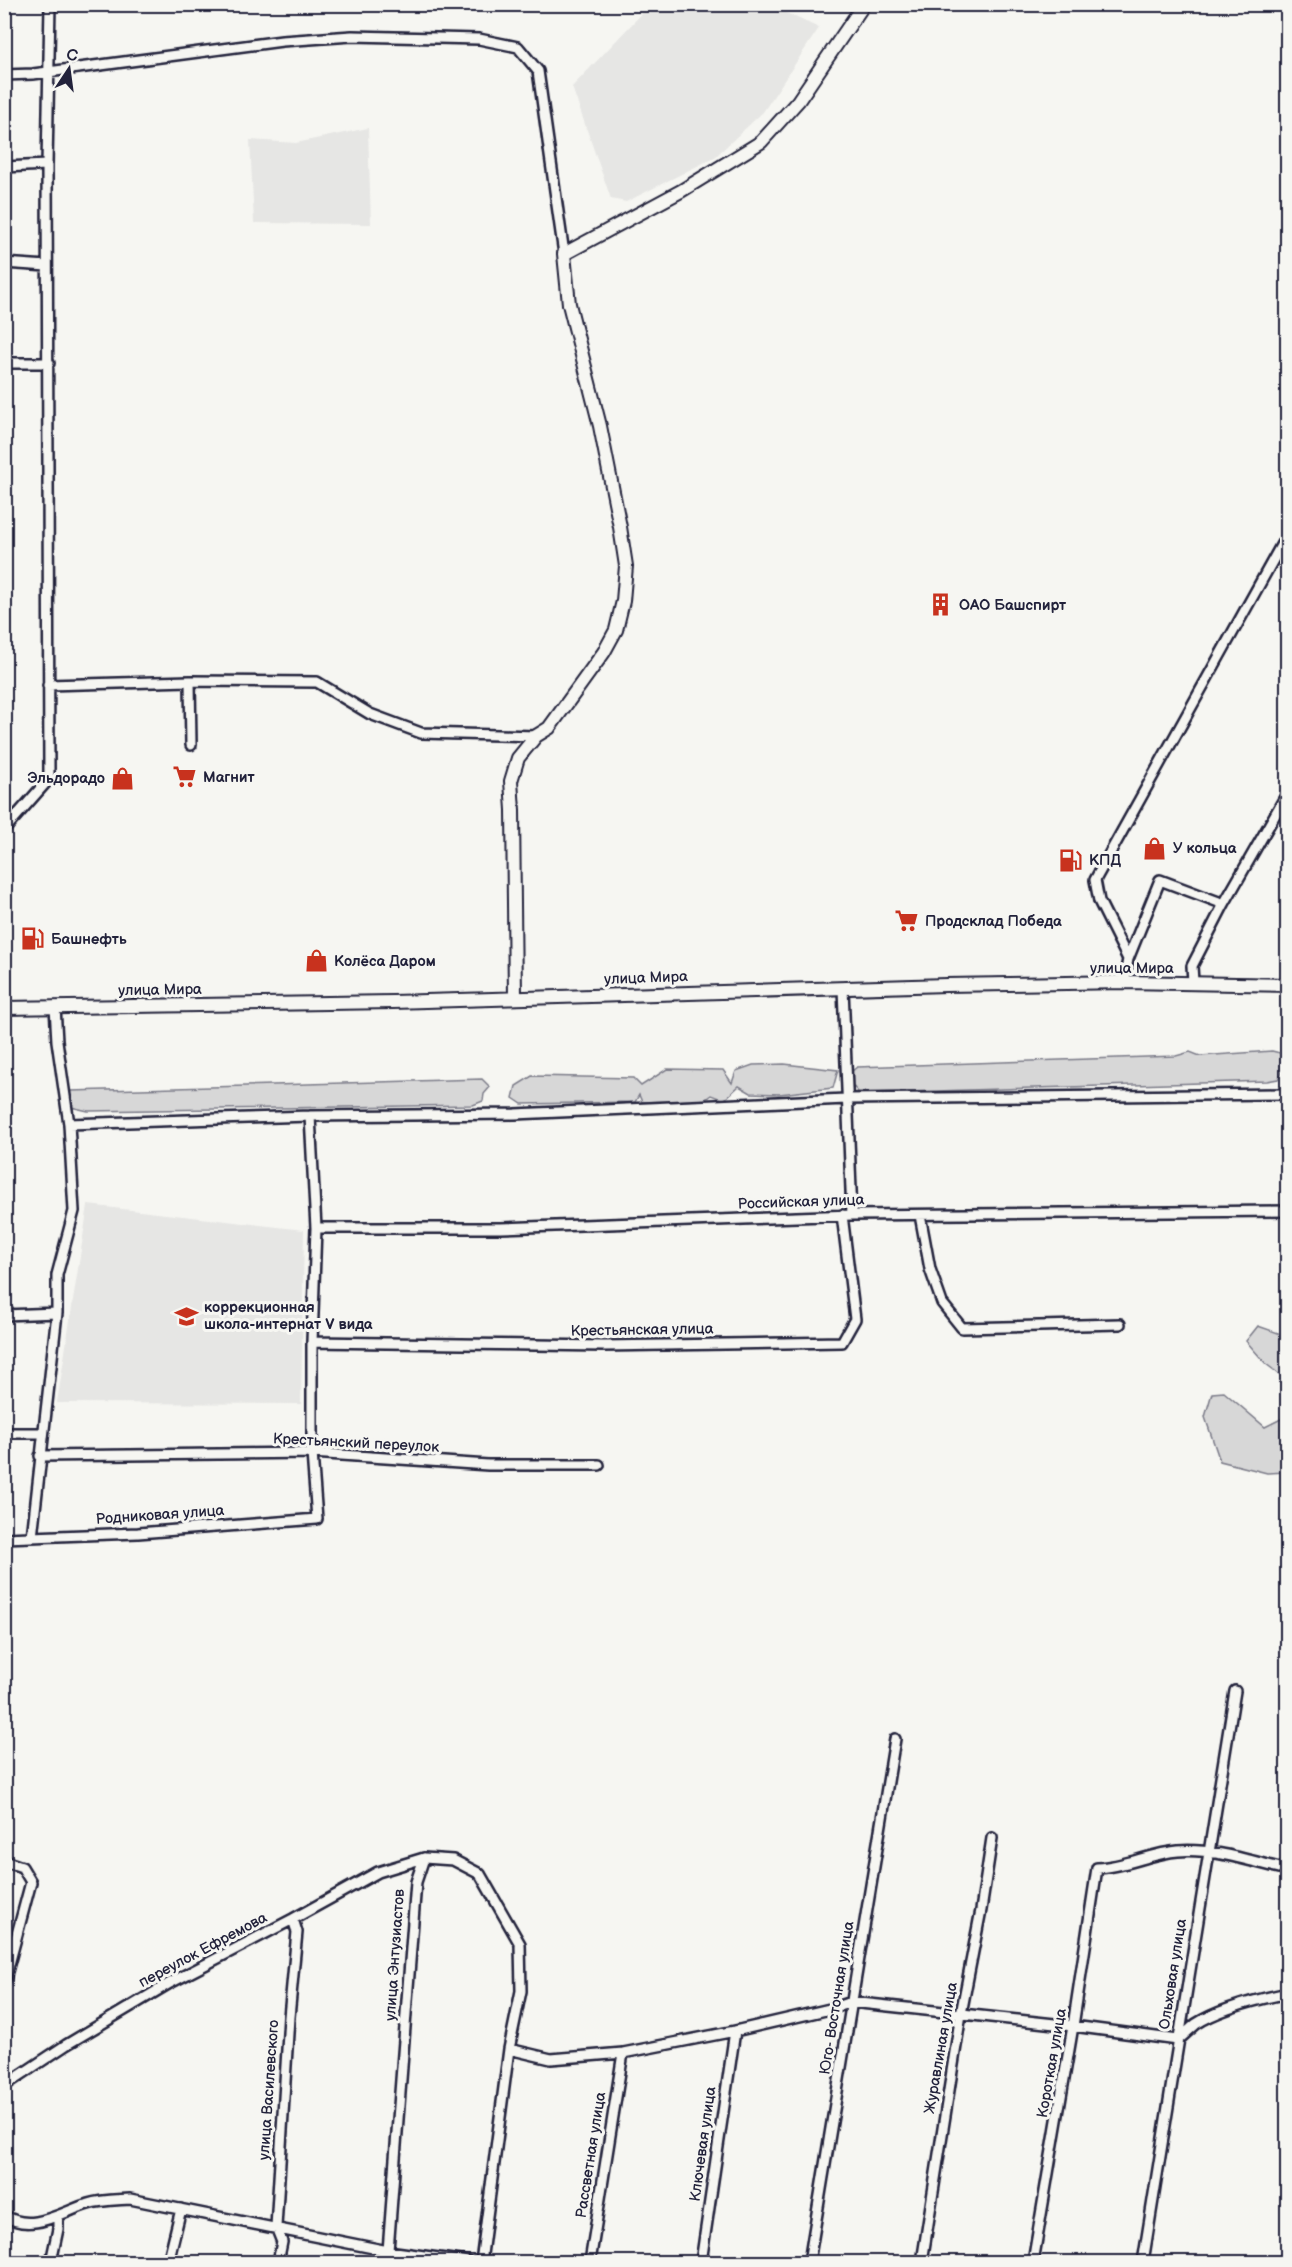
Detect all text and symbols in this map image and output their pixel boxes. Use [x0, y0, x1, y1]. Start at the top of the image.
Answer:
north arrow [39, 39, 99, 99]
text: С [64, 45, 80, 66]
building icon: ОАО Башспирт [928, 592, 954, 618]
place label: ОАО Башспирт [959, 596, 1067, 615]
supermarket icon: Магнит [172, 764, 198, 790]
shop icon: Эльдорадо [110, 765, 136, 791]
place label: Магнит [203, 768, 255, 787]
place label: Эльдорадо [28, 769, 105, 788]
shop icon: У кольца [1142, 835, 1168, 861]
place label: У кольца [1173, 839, 1237, 858]
fuel station icon: КПД [1058, 847, 1084, 873]
place label: КПД [1089, 851, 1121, 870]
supermarket icon: Продсклад Победа [894, 908, 920, 934]
place label: Продсклад Победа [925, 912, 1062, 931]
fuel station icon: Башнефть [20, 926, 46, 952]
place label: Башнефть [51, 930, 127, 949]
shop icon: Колёса Даром [303, 948, 329, 974]
place label: Колёса Даром [334, 952, 436, 971]
street label: улица Мира [1090, 959, 1174, 978]
street label: улица Мира [604, 967, 688, 989]
street label: улица Мира [118, 980, 202, 1000]
street label: Российская улица [737, 1190, 865, 1214]
place label: коррекционная школа-интернат V вида [204, 1298, 373, 1334]
school or university icon: коррекционная школа-интернат V вида [173, 1303, 199, 1329]
street label: Крестьянская улица [570, 1319, 714, 1341]
street label: Крестьянский переулок [272, 1429, 440, 1457]
street label: Родниковая улица [95, 1501, 225, 1529]
street label: улица Энтузиастов [381, 1888, 409, 2022]
street label: переулок Ефремова [136, 1908, 271, 1992]
street label: Ольховая улица [1155, 1917, 1191, 2031]
street label: Юго- Восточная улица [815, 1920, 859, 2076]
street label: Журавлиная улица [920, 1981, 962, 2115]
street label: Короткая улица [1033, 2007, 1071, 2119]
street label: улица Василевского [255, 2019, 283, 2161]
street label: Ключевая улица [686, 2085, 721, 2203]
street label: Рассветная улица [572, 2090, 610, 2219]

